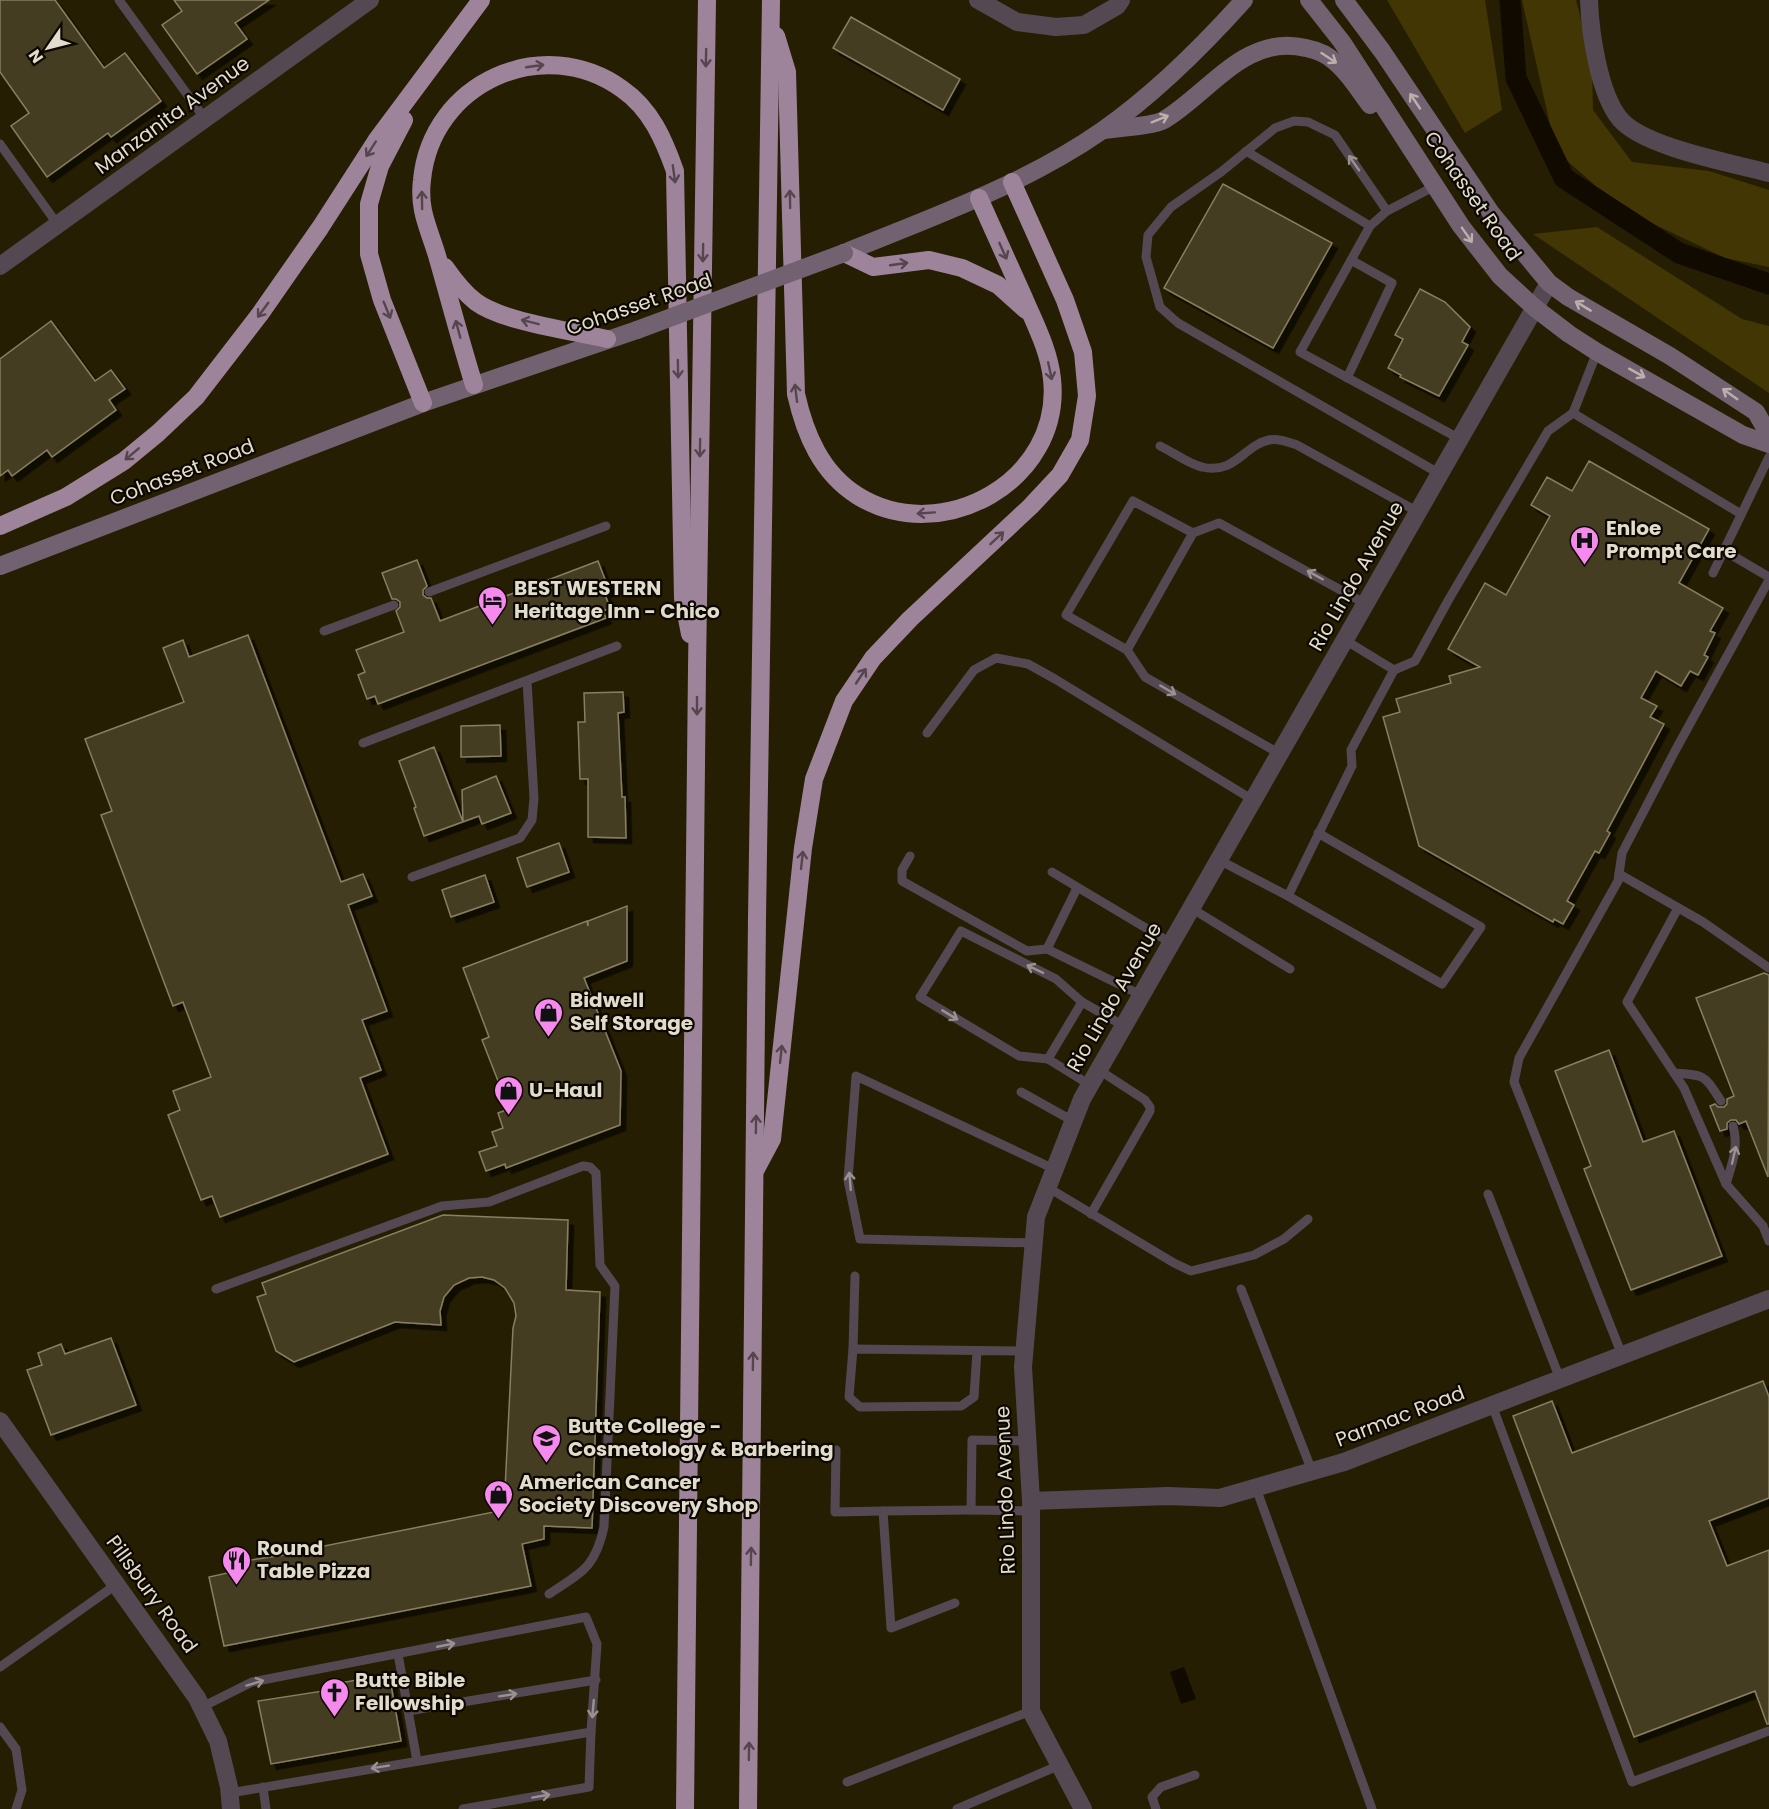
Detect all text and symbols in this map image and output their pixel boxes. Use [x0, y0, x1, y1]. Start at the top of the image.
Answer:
north arrow [18, 18, 78, 78]
text: N [23, 45, 49, 68]
one-way arrow [701, 48, 712, 68]
street label: Manzanita Avenue [89, 49, 255, 181]
one-way arrow [1320, 53, 1337, 65]
one-way arrow [525, 61, 545, 72]
one-way arrow [1409, 93, 1421, 109]
one-way arrow [1150, 113, 1168, 124]
street label: Cohasset Road [1418, 126, 1528, 266]
one-way arrow [365, 140, 378, 157]
one-way arrow [1348, 155, 1360, 171]
one-way arrow [669, 164, 680, 183]
one-way arrow [785, 189, 796, 209]
one-way arrow [416, 190, 428, 210]
one-way arrow [1461, 226, 1474, 242]
one-way arrow [998, 242, 1009, 260]
one-way arrow [697, 243, 709, 263]
one-way arrow [889, 258, 908, 269]
street label: Cohasset Road [562, 266, 716, 342]
one-way arrow [1575, 300, 1592, 312]
one-way arrow [382, 301, 393, 319]
one-way arrow [256, 302, 269, 318]
one-way arrow [521, 315, 540, 327]
one-way arrow [451, 320, 463, 339]
one-way arrow [673, 358, 684, 378]
one-way arrow [1045, 360, 1056, 380]
one-way arrow [1627, 368, 1645, 379]
one-way arrow [791, 384, 802, 404]
one-way arrow [1722, 388, 1738, 400]
street label: Cohasset Road [106, 432, 258, 512]
one-way arrow [694, 438, 706, 458]
one-way arrow [124, 448, 140, 461]
street label: Rio Lindo Avenue [1302, 496, 1410, 656]
one-way arrow [916, 508, 936, 519]
place label: Enloe Prompt Care [1606, 514, 1737, 565]
hospital icon: Enloe Prompt Care [1569, 524, 1601, 566]
one-way arrow [990, 531, 1005, 545]
one-way arrow [1306, 569, 1324, 580]
place label: BEST WESTERN Heritage Inn - Chico [514, 574, 720, 625]
hotel icon: BEST WESTERN Heritage Inn - Chico [477, 584, 509, 626]
one-way arrow [855, 668, 867, 685]
one-way arrow [1159, 684, 1176, 696]
one-way arrow [691, 696, 703, 716]
one-way arrow [797, 850, 808, 870]
street label: Rio Lindo Avenue [1060, 917, 1168, 1077]
one-way arrow [1026, 962, 1044, 974]
place label: Bidwell Self Storage [570, 986, 693, 1037]
shop icon: Bidwell Self Storage [533, 996, 565, 1038]
one-way arrow [941, 1009, 958, 1021]
one-way arrow [776, 1044, 787, 1064]
shop icon: U-Haul [492, 1074, 524, 1116]
place label: U-Haul [529, 1076, 602, 1104]
one-way arrow [750, 1114, 762, 1134]
one-way arrow [1728, 1146, 1740, 1165]
one-way arrow [844, 1172, 855, 1192]
one-way arrow [747, 1351, 759, 1371]
street label: Parmac Road [1331, 1379, 1469, 1453]
street label: Rio Lindo Avenue [988, 1405, 1022, 1575]
place label: Butte College - Cosmetology & Barbering [568, 1412, 834, 1463]
school or university icon: Butte College - Cosmetology & Barbering [531, 1422, 563, 1464]
place label: American Cancer Society Discovery Shop [519, 1468, 759, 1519]
shop icon: American Cancer Society Discovery Shop [482, 1478, 514, 1520]
street label: Pillsbury Road [100, 1529, 204, 1659]
place label: Round Table Pizza [257, 1534, 370, 1585]
restaurant icon: Round Table Pizza [220, 1544, 252, 1586]
one-way arrow [745, 1546, 757, 1566]
one-way arrow [435, 1639, 455, 1650]
place label: Butte Bible Fellowship [355, 1666, 465, 1717]
one-way arrow [245, 1676, 264, 1687]
church icon: Butte Bible Fellowship [318, 1676, 350, 1718]
one-way arrow [497, 1689, 517, 1700]
one-way arrow [587, 1699, 598, 1719]
one-way arrow [743, 1741, 755, 1761]
one-way arrow [371, 1762, 391, 1773]
one-way arrow [531, 1790, 550, 1801]

